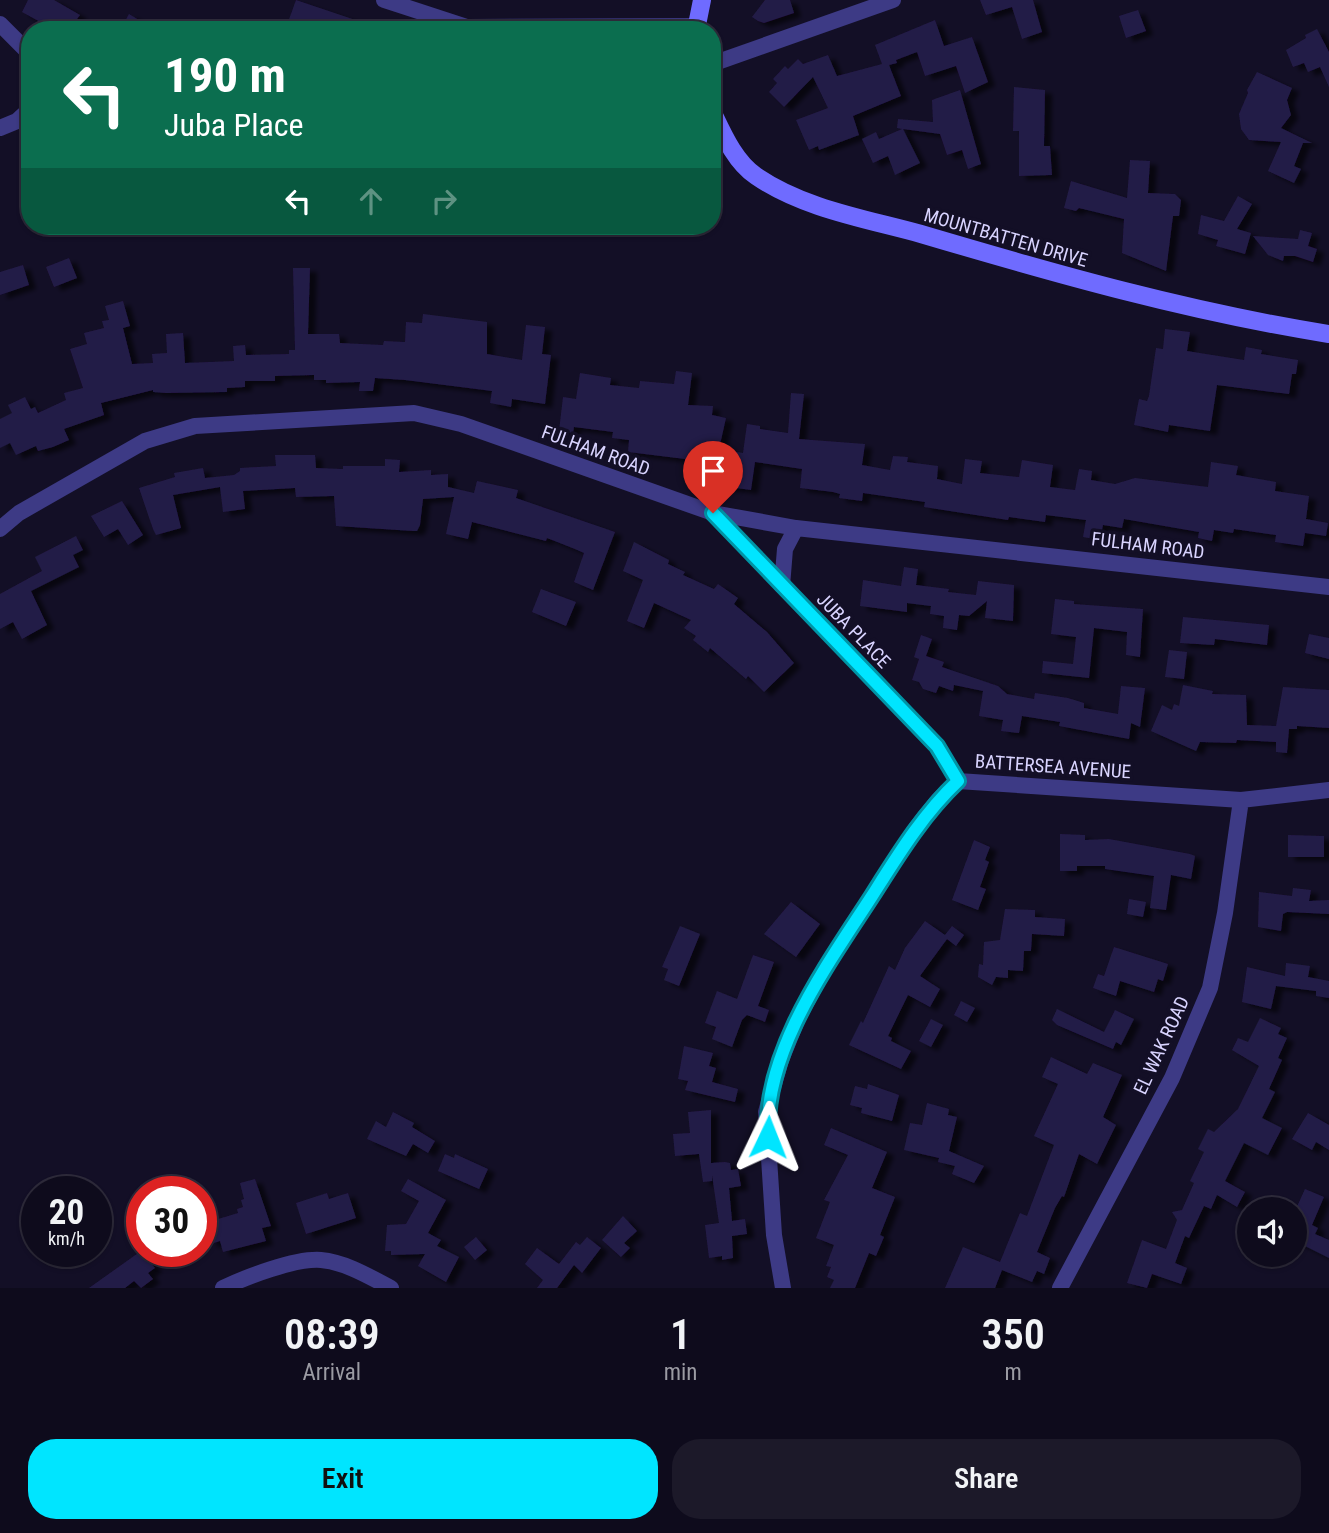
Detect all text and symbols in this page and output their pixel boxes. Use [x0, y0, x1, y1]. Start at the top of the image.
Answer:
text: 190 m [164, 47, 286, 104]
icon: left [49, 49, 140, 140]
text: Juba Place [164, 106, 304, 144]
icon: left [279, 182, 317, 220]
icon: ahead [352, 182, 390, 220]
icon: right [425, 182, 463, 220]
street label: MOUNTBATTEN DRIVE [921, 203, 1090, 272]
street label: FULHAM ROAD [539, 420, 653, 481]
pin [683, 441, 743, 513]
icon: arrive [694, 452, 732, 490]
street label: FULHAM ROAD [1090, 527, 1206, 564]
street label: JUBA PLACE [812, 588, 895, 673]
street label: BATTERSEA AVENUE [974, 750, 1132, 783]
street label: EL WAK ROAD [1129, 992, 1194, 1098]
position arrow [731, 1100, 805, 1174]
speed limit sign: 30 [126, 1176, 217, 1267]
text: 20 [49, 1192, 84, 1233]
map controls [1237, 1197, 1307, 1267]
button: sound [1237, 1197, 1307, 1267]
text: km/h [48, 1228, 85, 1249]
text: 08:39 [284, 1310, 380, 1359]
text: 1 [670, 1310, 691, 1359]
text: 350 [982, 1310, 1045, 1359]
text: Arrival [303, 1359, 361, 1386]
text: min [664, 1359, 697, 1386]
text: m [1005, 1359, 1022, 1386]
button: Exit [28, 1439, 658, 1519]
button: Share [672, 1439, 1301, 1519]

